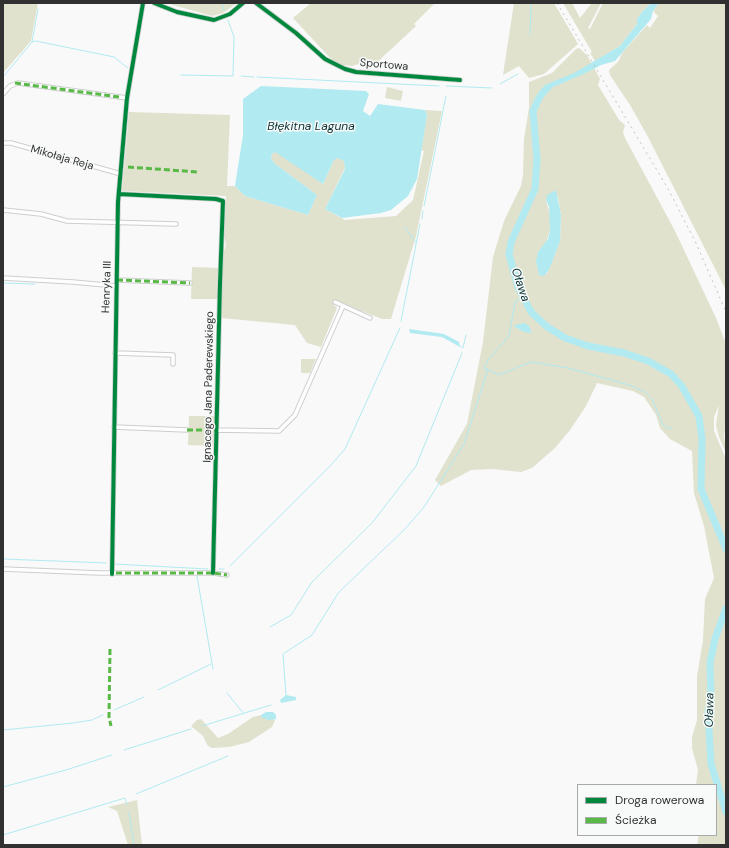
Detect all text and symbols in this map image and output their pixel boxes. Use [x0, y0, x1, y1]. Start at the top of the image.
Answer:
street label: Sportowa [359, 56, 409, 74]
water label: Błękitna Laguna [267, 120, 355, 134]
street label: Mikołaja Reja [29, 143, 95, 173]
street label: Henryka III [99, 261, 115, 313]
water label: Oława [508, 266, 532, 304]
street label: Ignacego Jana Paderewskiego [201, 311, 217, 463]
water label: Oława [702, 693, 718, 727]
legend [577, 784, 717, 836]
text: Droga rowerowa [615, 792, 704, 808]
text: Ścieżka [615, 812, 657, 828]

